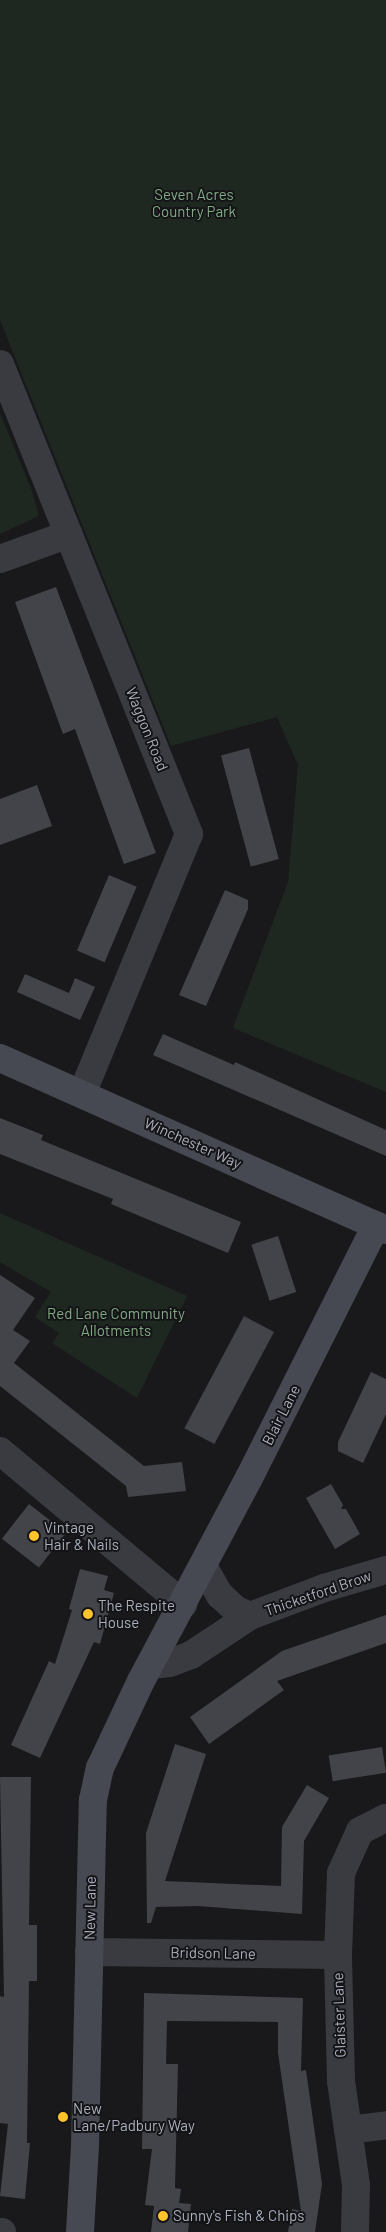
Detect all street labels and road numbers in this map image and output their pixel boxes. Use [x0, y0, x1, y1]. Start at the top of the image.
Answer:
street label: Waggon Road [122, 685, 172, 773]
street label: Winchester Way [142, 1114, 244, 1172]
street label: Blair Lane [258, 1382, 304, 1448]
street label: Thicketford Brow [262, 1566, 374, 1620]
street label: New Lane [80, 1876, 100, 1940]
street label: Bridson Lane [170, 1943, 256, 1963]
street label: Glaister Lane [329, 1972, 349, 2058]

